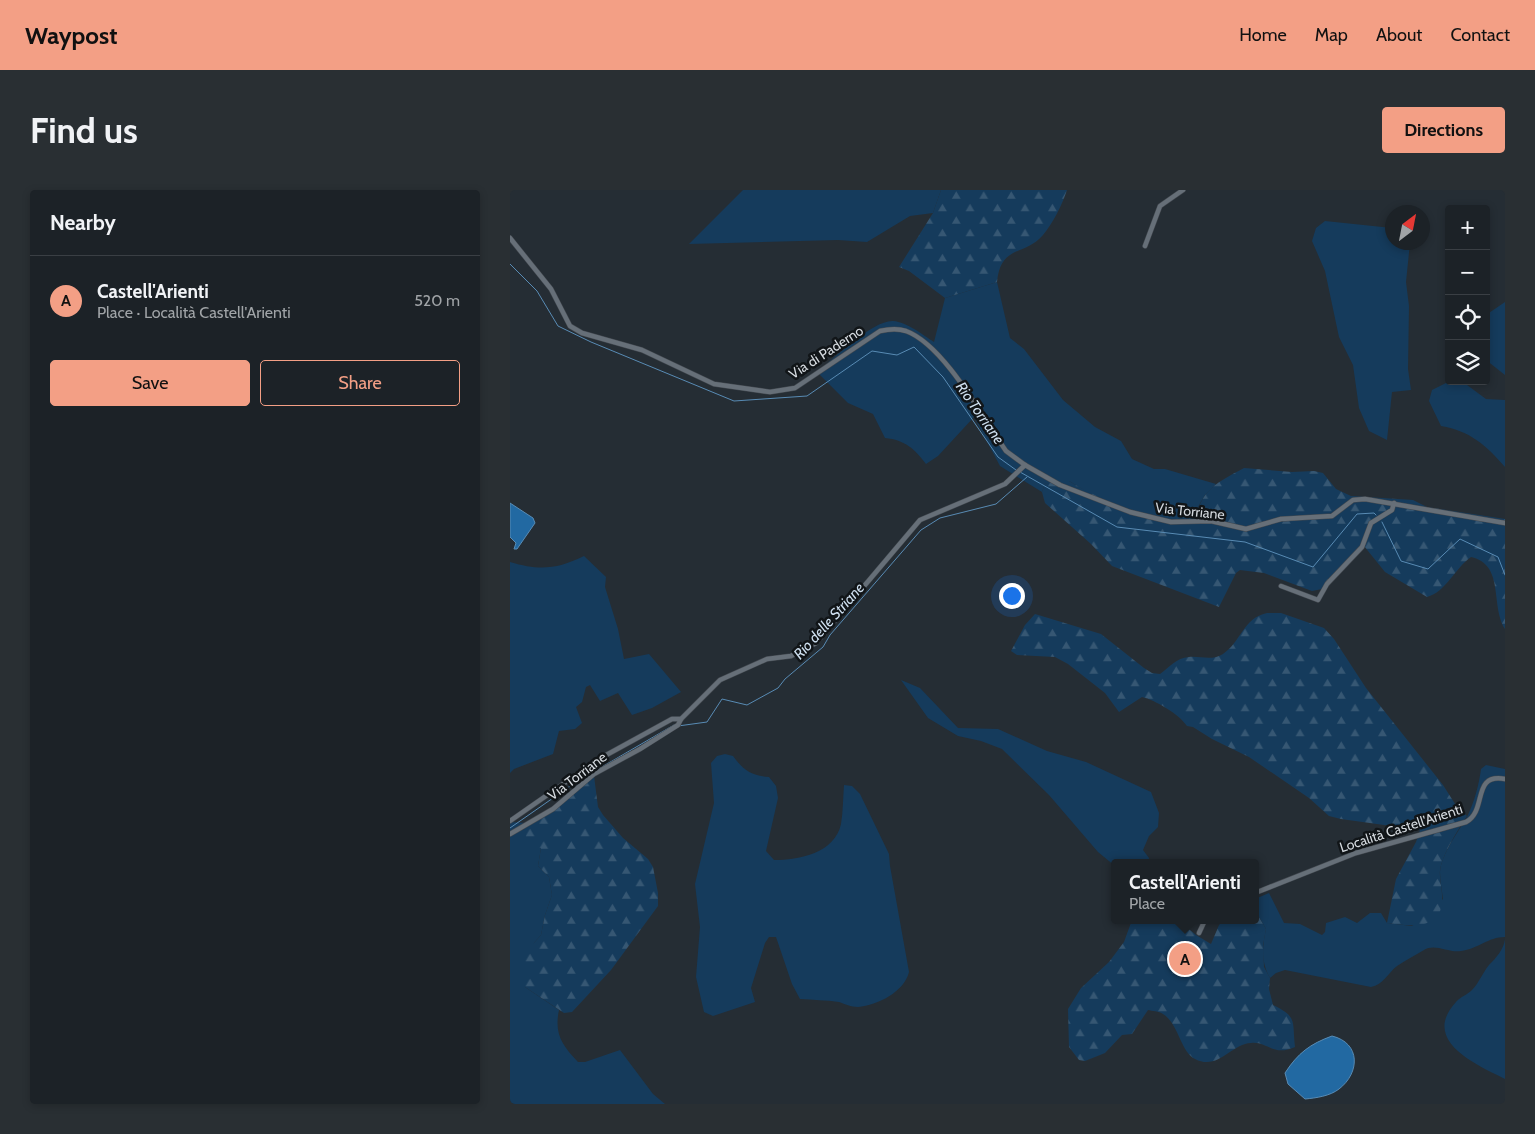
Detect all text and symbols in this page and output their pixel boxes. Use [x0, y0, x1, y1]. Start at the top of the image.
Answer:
text: Waypost [25, 21, 117, 50]
text: Home [1239, 24, 1287, 46]
text: Map [1315, 24, 1348, 46]
text: About [1376, 24, 1422, 46]
text: Contact [1450, 24, 1510, 46]
button: Directions [1382, 107, 1505, 153]
text: Find us [30, 109, 138, 152]
north arrow [1385, 205, 1430, 250]
map controls [1445, 205, 1490, 385]
button: + [1445, 205, 1490, 250]
text: Nearby [50, 210, 116, 235]
button: − [1445, 250, 1490, 295]
text: Castell'Arienti [97, 280, 209, 303]
text: A [61, 291, 71, 310]
text: 520 m [414, 291, 460, 310]
button: locate [1445, 295, 1490, 340]
text: Place · Località Castell'Arienti [97, 303, 291, 322]
street label: Via di Paderno [785, 321, 867, 383]
button: layers [1445, 340, 1490, 385]
button: Save [50, 360, 250, 406]
button: Share [260, 360, 460, 406]
water label: Rio Torriane [952, 378, 1008, 448]
street label: Via Torriane [1154, 498, 1226, 524]
water label: Rio delle Striane [790, 579, 868, 663]
your location [999, 583, 1025, 609]
street label: Via Torriane [544, 748, 610, 804]
street label: Località Castell'Arienti [1337, 800, 1465, 856]
popup [1111, 859, 1259, 924]
text: Castell'Arienti [1129, 871, 1241, 894]
text: Place [1129, 894, 1165, 913]
pin: A [1169, 940, 1201, 978]

